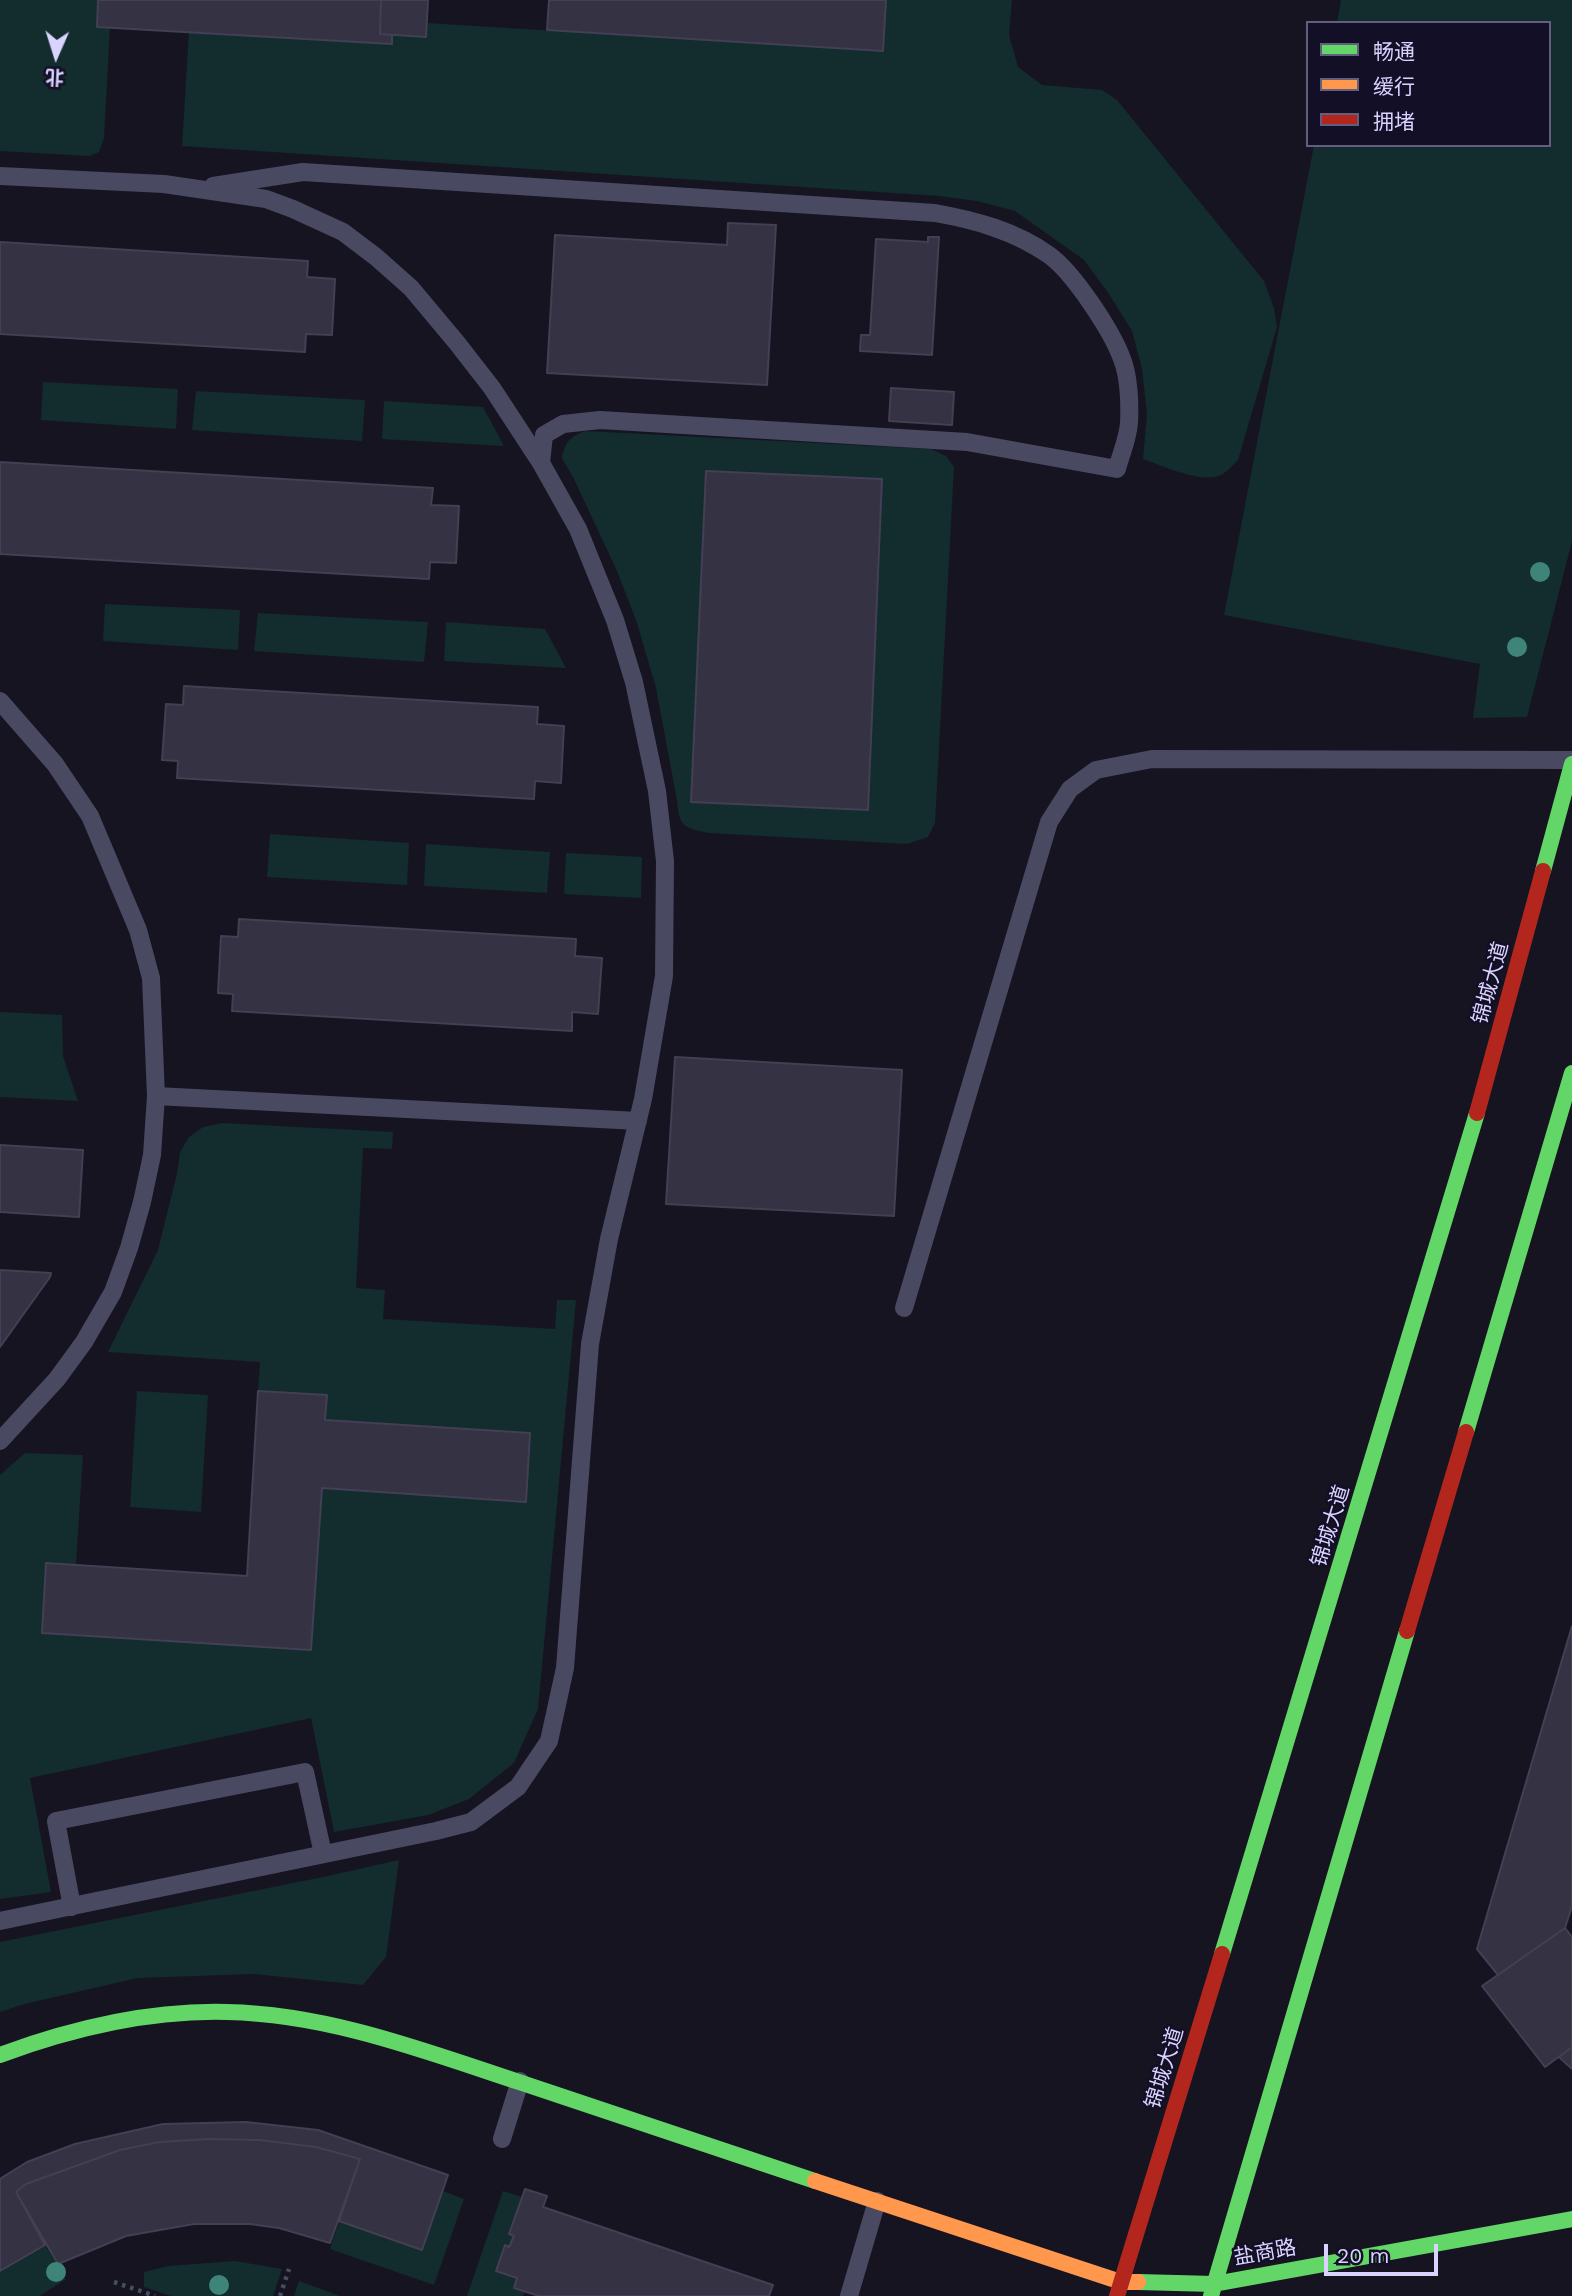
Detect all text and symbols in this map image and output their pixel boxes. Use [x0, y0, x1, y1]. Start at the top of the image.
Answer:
north arrow [21, 21, 91, 91]
legend [1306, 21, 1551, 147]
text: 畅通 [1373, 39, 1415, 64]
text: 北 [45, 65, 65, 89]
text: 缓行 [1373, 74, 1415, 99]
text: 拥堵 [1373, 109, 1415, 134]
street label: 锦城大道 [1468, 939, 1514, 1027]
street label: 锦城大道 [1307, 1482, 1355, 1570]
street label: 锦城大道 [1141, 2024, 1189, 2112]
scale bar [1327, 2230, 1441, 2274]
street label: 盐商路 [1232, 2235, 1298, 2271]
text: 20 m [1337, 2243, 1389, 2268]

